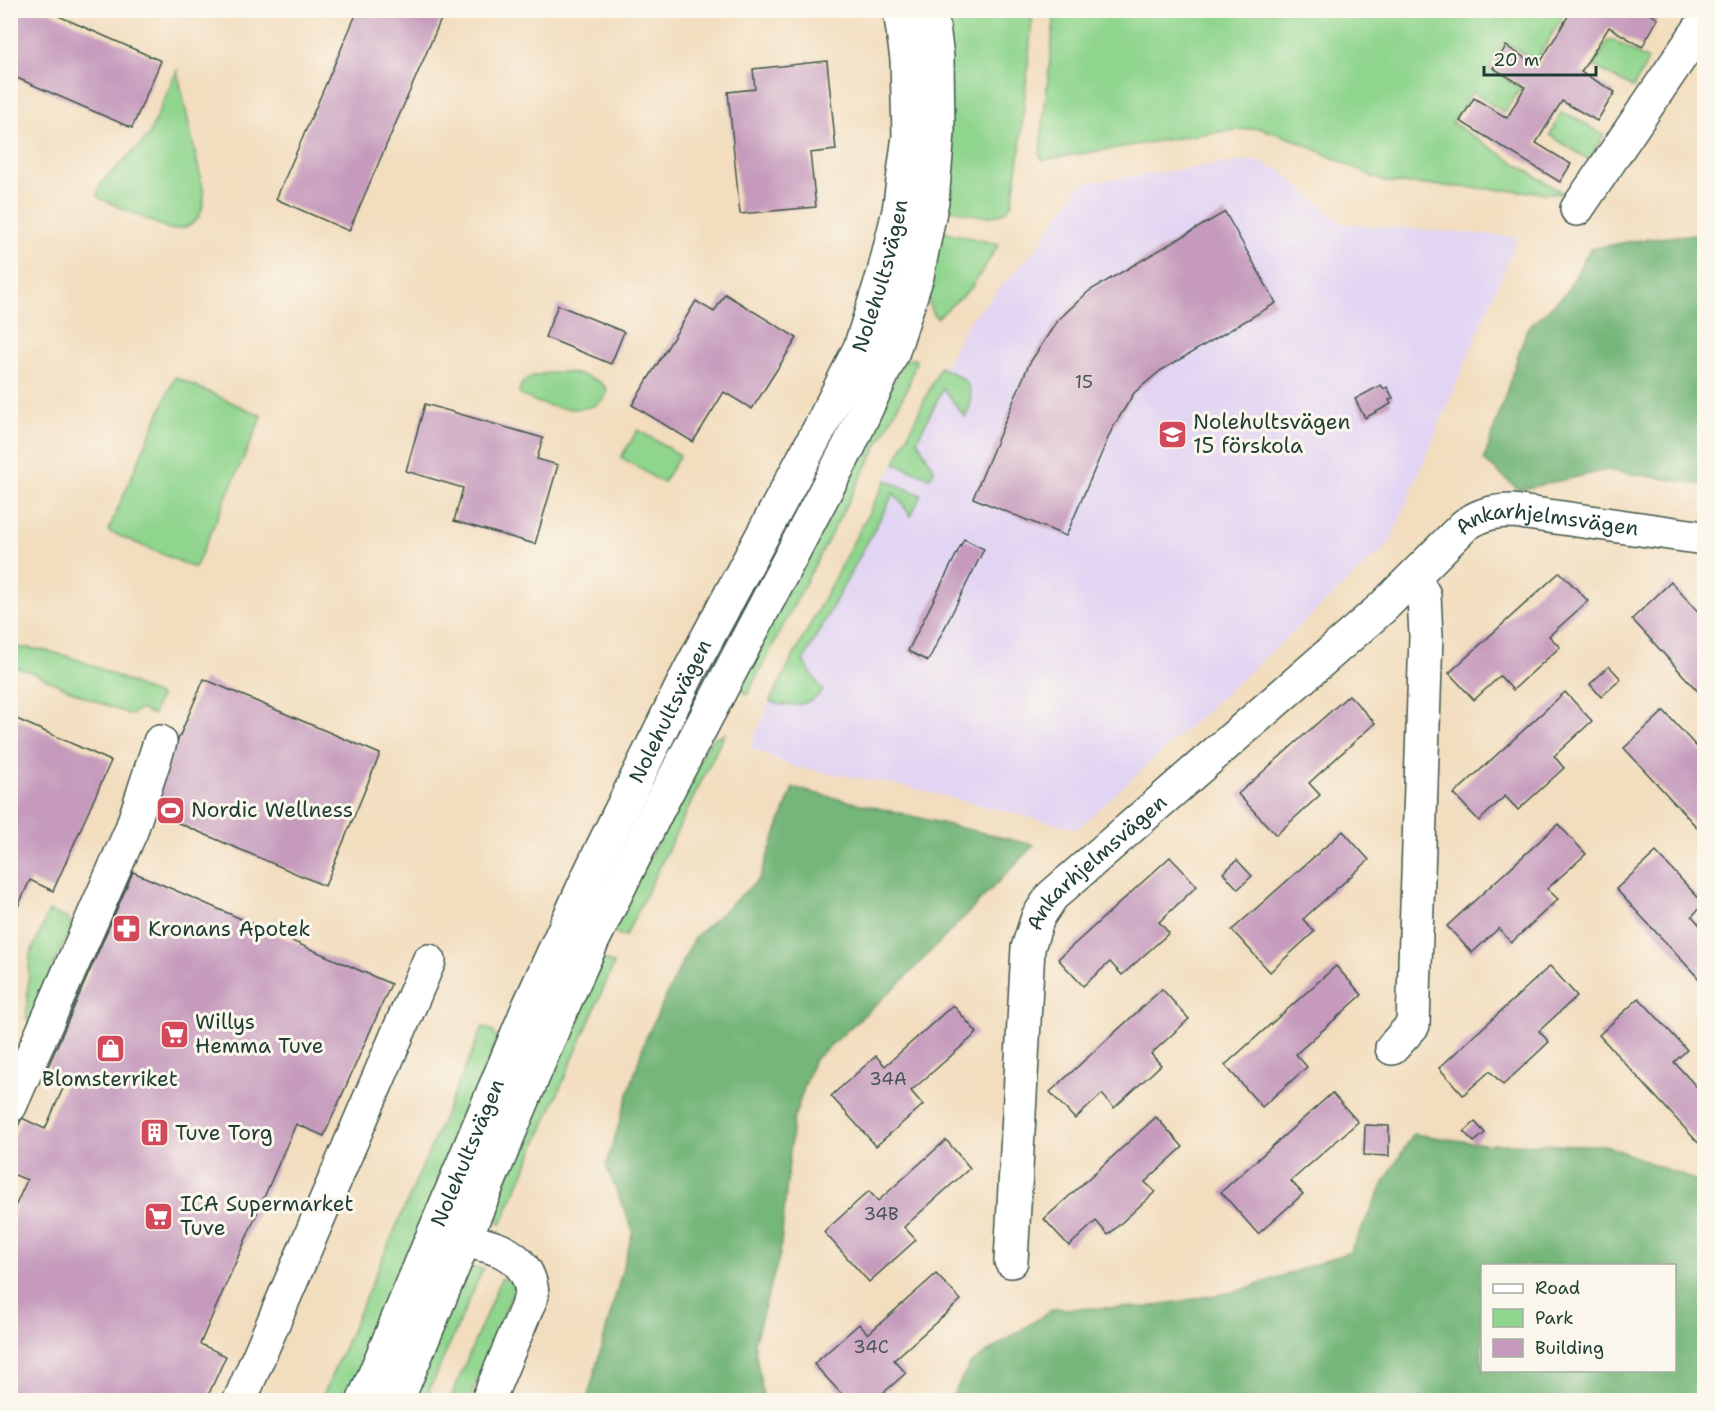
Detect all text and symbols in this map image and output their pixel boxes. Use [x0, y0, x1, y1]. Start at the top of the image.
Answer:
scale bar [1484, 39, 1596, 77]
text: 20 m [1493, 48, 1539, 72]
street label: Nolehultsvägen [846, 198, 914, 356]
house number: 15 [1075, 370, 1093, 394]
place label: Nolehultsvägen 15 förskola [1193, 408, 1351, 460]
school or university icon: Nolehultsvägen 15 förskola [1156, 418, 1188, 450]
street label: Ankarhjelmsvägen [1449, 497, 1641, 543]
street label: Nolehultsvägen [622, 634, 718, 788]
street label: Ankarhjelmsvägen [1021, 788, 1173, 934]
sports icon: Nordic Wellness [154, 794, 186, 826]
place label: Nordic Wellness [191, 796, 353, 824]
pharmacy icon: Kronans Apotek [111, 913, 143, 945]
place label: Kronans Apotek [148, 915, 310, 943]
place label: Willys Hemma Tuve [195, 1008, 324, 1060]
supermarket icon: Willys Hemma Tuve [158, 1018, 190, 1050]
shop icon: Blomsterriket [94, 1032, 126, 1064]
place label: Blomsterriket [42, 1065, 178, 1093]
house number: 34A [869, 1067, 907, 1091]
street label: Nolehultsvägen [424, 1075, 511, 1231]
building icon: Tuve Torg [138, 1117, 170, 1149]
place label: Tuve Torg [175, 1119, 273, 1147]
place label: ICA Supermarket Tuve [180, 1190, 354, 1242]
supermarket icon: ICA Supermarket Tuve [143, 1200, 175, 1232]
house number: 34B [863, 1202, 899, 1226]
legend [1481, 1264, 1676, 1372]
text: Road [1535, 1276, 1580, 1300]
text: Park [1535, 1306, 1574, 1330]
house number: 34C [853, 1335, 889, 1359]
text: Building [1535, 1336, 1604, 1360]

